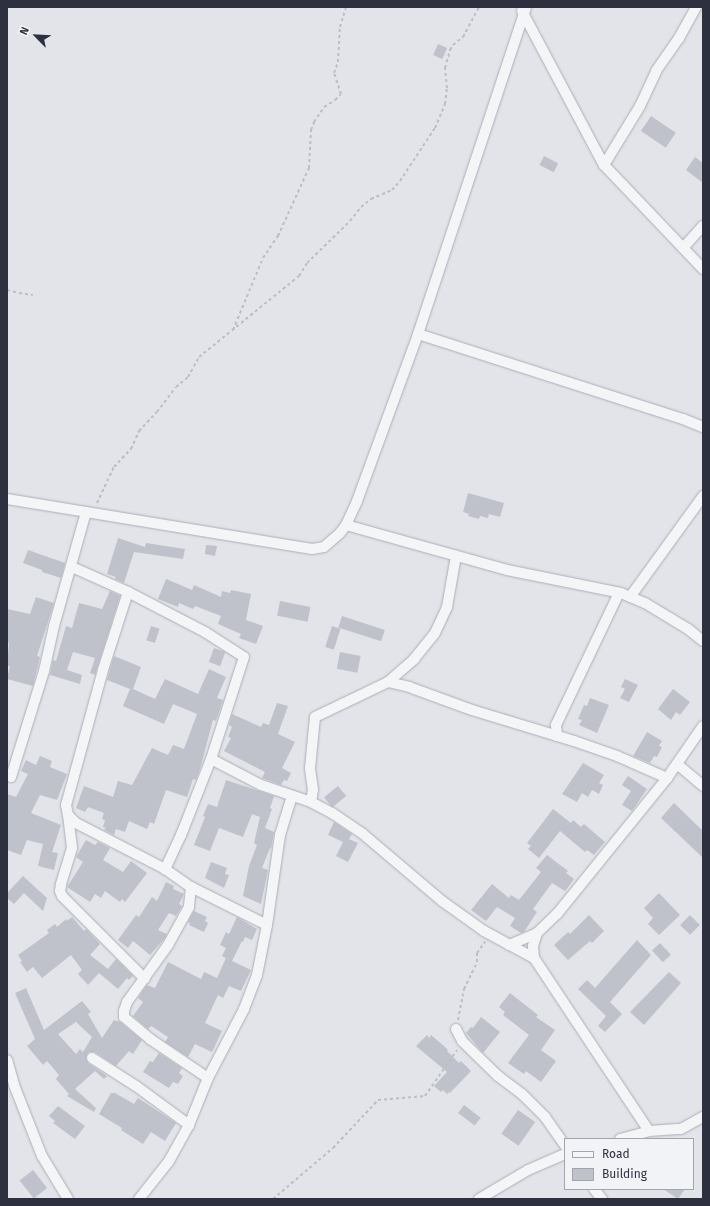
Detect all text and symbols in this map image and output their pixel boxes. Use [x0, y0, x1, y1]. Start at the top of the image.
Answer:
north arrow [16, 16, 56, 56]
text: N [17, 25, 32, 37]
legend [564, 1138, 694, 1190]
text: Road [602, 1147, 630, 1161]
text: Building [602, 1167, 647, 1181]

